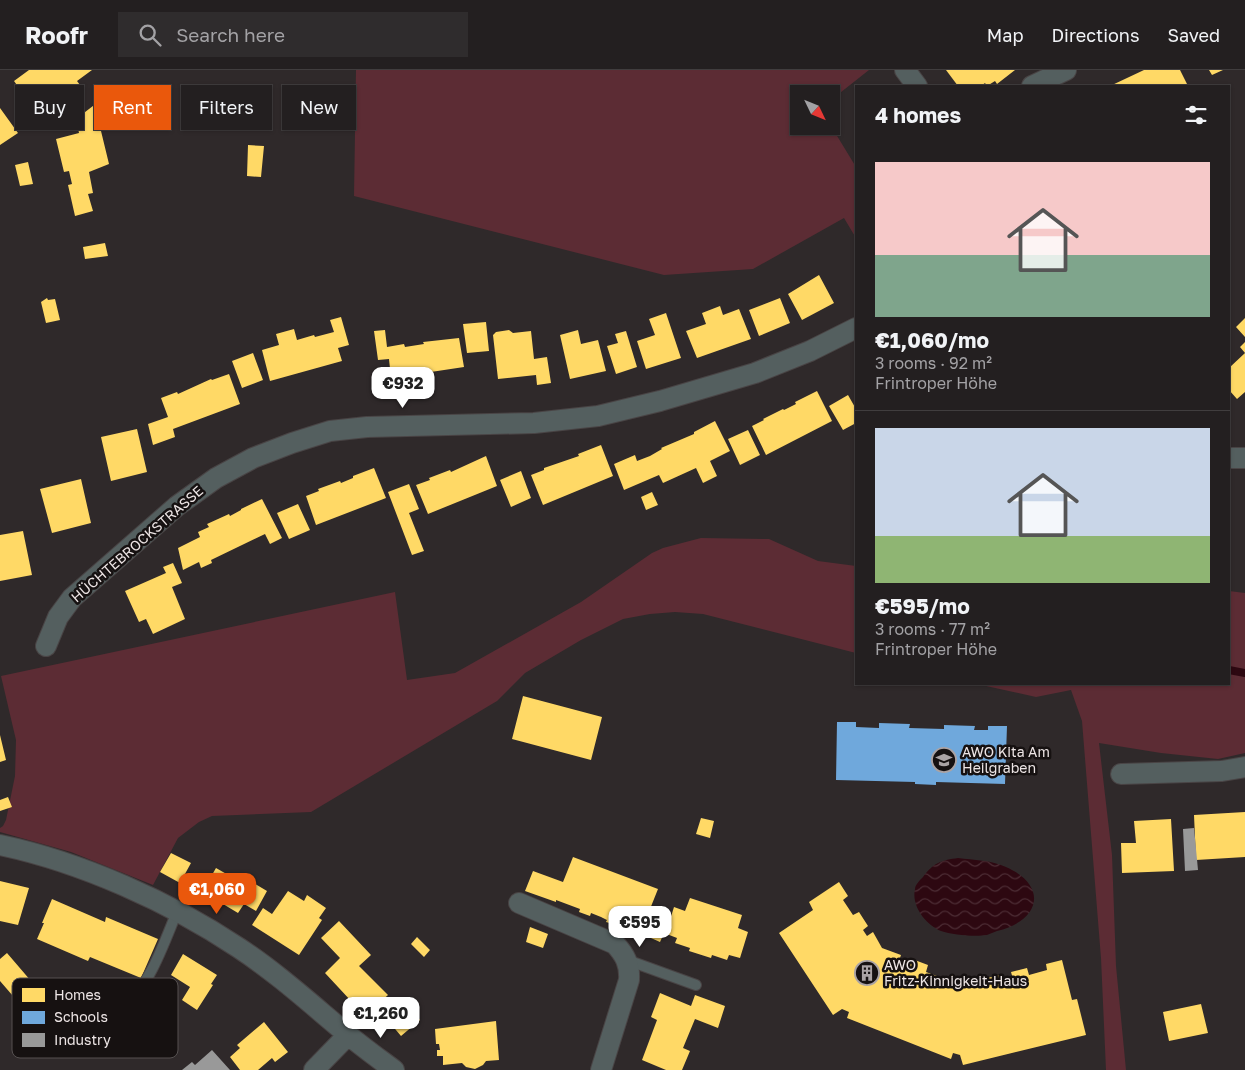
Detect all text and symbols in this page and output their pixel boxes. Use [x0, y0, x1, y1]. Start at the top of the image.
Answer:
search box [118, 12, 468, 57]
text: Roofr [25, 20, 88, 49]
icon: search [136, 21, 164, 49]
text: Search here [176, 23, 285, 46]
text: Map [987, 24, 1023, 46]
text: Directions [1051, 24, 1139, 46]
text: Saved [1167, 24, 1220, 46]
chip: Buy [15, 85, 84, 130]
chip: Rent [94, 85, 171, 130]
chip: Filters [181, 85, 272, 130]
chip: New [282, 85, 356, 130]
north arrow [790, 85, 840, 135]
map controls [790, 85, 840, 135]
icon: filters [1182, 101, 1210, 129]
text: 4 homes [875, 102, 961, 128]
icon: home [998, 195, 1088, 285]
text: €1,060/mo [875, 327, 989, 353]
text: 3 rooms · 92 m² [875, 353, 992, 373]
pin: €932 [373, 366, 433, 409]
text: €932 [383, 373, 423, 393]
text: Frintroper Höhe [875, 373, 997, 393]
icon: home [998, 460, 1088, 550]
street label: HÜCHTEBROCKSTRASSE [67, 482, 206, 606]
text: €595/mo [875, 593, 970, 619]
text: 3 rooms · 77 m² [875, 619, 990, 639]
text: Frintroper Höhe [875, 639, 997, 659]
place label: AWO Kita Am Heilgraben [962, 743, 1050, 776]
school or university icon: AWO Kita Am Heilgraben [931, 747, 957, 773]
pin: €1,060 [176, 872, 258, 915]
text: €1,060 [189, 879, 245, 899]
pin: €595 [610, 906, 670, 948]
text: €595 [620, 912, 660, 932]
place label: AWO Fritz-Kinnigkeit-Haus [884, 956, 1027, 989]
building icon: AWO Fritz-Kinnigkeit-Haus [854, 960, 880, 986]
legend [12, 978, 178, 1058]
text: Homes [54, 986, 101, 1003]
pin: €1,260 [340, 996, 422, 1039]
text: €1,260 [354, 1003, 408, 1023]
text: Schools [54, 1008, 108, 1025]
text: Industry [54, 1031, 111, 1048]

